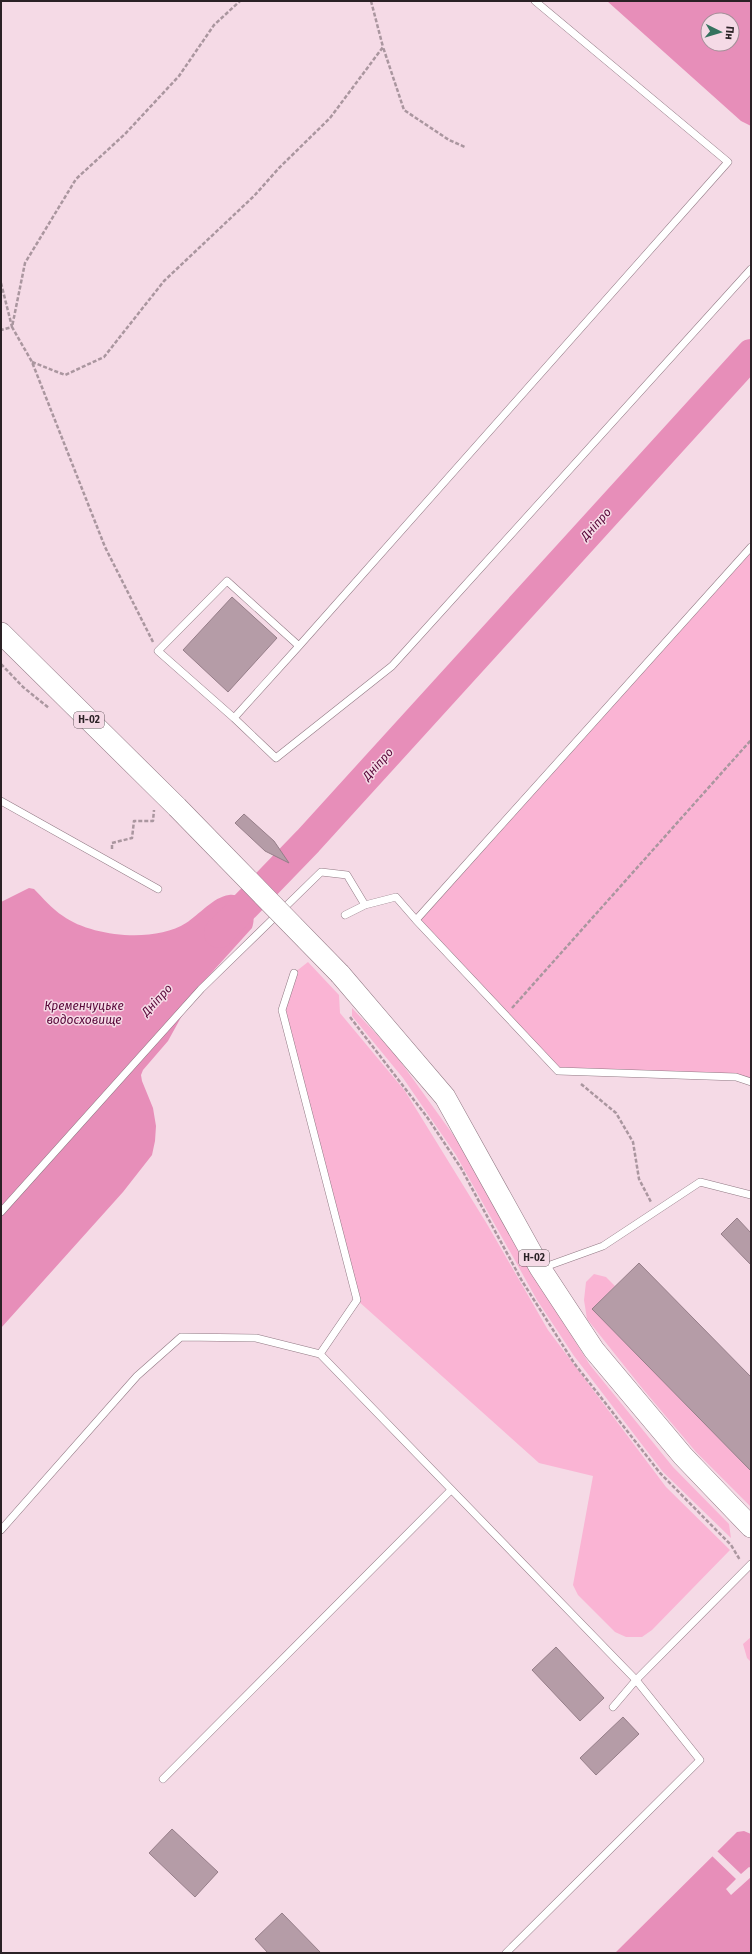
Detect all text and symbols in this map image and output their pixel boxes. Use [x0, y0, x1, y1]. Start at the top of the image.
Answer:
north arrow [700, 12, 740, 52]
text: Пн [722, 25, 737, 40]
water label: Дніпро [577, 505, 614, 544]
road number: Н-02 [74, 712, 104, 728]
water label: Дніпро [359, 745, 396, 784]
water label: Дніпро [138, 981, 175, 1020]
water label: Кременчуцьке водосховище [44, 999, 124, 1027]
road number: Н-02 [519, 1250, 549, 1266]

